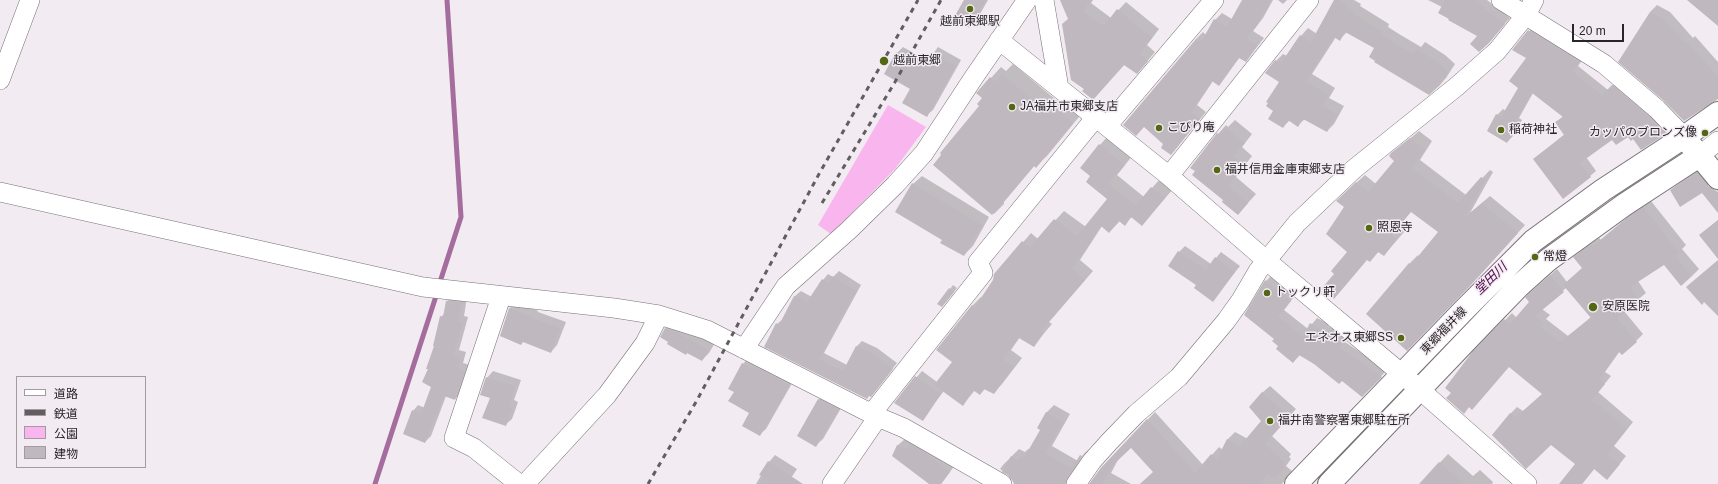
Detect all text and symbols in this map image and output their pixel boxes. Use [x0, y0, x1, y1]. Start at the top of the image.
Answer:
marker: 越前東郷駅 [965, 4, 975, 14]
place label: 越前東郷駅 [940, 15, 1000, 29]
scale bar [1574, 16, 1626, 42]
text: 20 m [1579, 24, 1606, 38]
place label: 越前東郷 [893, 54, 941, 68]
marker: 越前東郷 [878, 55, 890, 67]
place label: JA福井市東郷支店 [1020, 100, 1118, 114]
marker: JA福井市東郷支店 [1007, 102, 1017, 112]
place label: こびり庵 [1167, 121, 1215, 135]
marker: こびり庵 [1154, 123, 1164, 133]
place label: 稲荷神社 [1509, 123, 1557, 137]
marker: 稲荷神社 [1496, 125, 1506, 135]
place label: カッパのブロンズ像 [1589, 126, 1697, 140]
marker: カッパのブロンズ像 [1700, 128, 1710, 138]
place label: 福井信用金庫東郷支店 [1225, 163, 1345, 177]
marker: 福井信用金庫東郷支店 [1212, 165, 1222, 175]
place label: 照恩寺 [1377, 221, 1413, 235]
marker: 照恩寺 [1364, 223, 1374, 233]
place label: 常燈 [1543, 250, 1567, 264]
marker: 常燈 [1530, 252, 1540, 262]
water label: 堂田川 [1472, 260, 1510, 298]
place label: トックリ軒 [1275, 286, 1335, 300]
marker: トックリ軒 [1262, 288, 1272, 298]
place label: 安原医院 [1602, 300, 1650, 314]
marker: 安原医院 [1587, 301, 1599, 313]
street label: 東郷福井線 [1418, 304, 1470, 358]
place label: エネオス東郷SS [1305, 331, 1393, 345]
marker: エネオス東郷SS [1396, 333, 1406, 343]
legend [16, 376, 146, 468]
text: 道路 [54, 387, 78, 401]
text: 鉄道 [54, 407, 78, 421]
place label: 福井南警察署東郷駐在所 [1278, 414, 1410, 428]
marker: 福井南警察署東郷駐在所 [1265, 416, 1275, 426]
text: 公園 [54, 427, 78, 441]
text: 建物 [54, 447, 78, 461]

